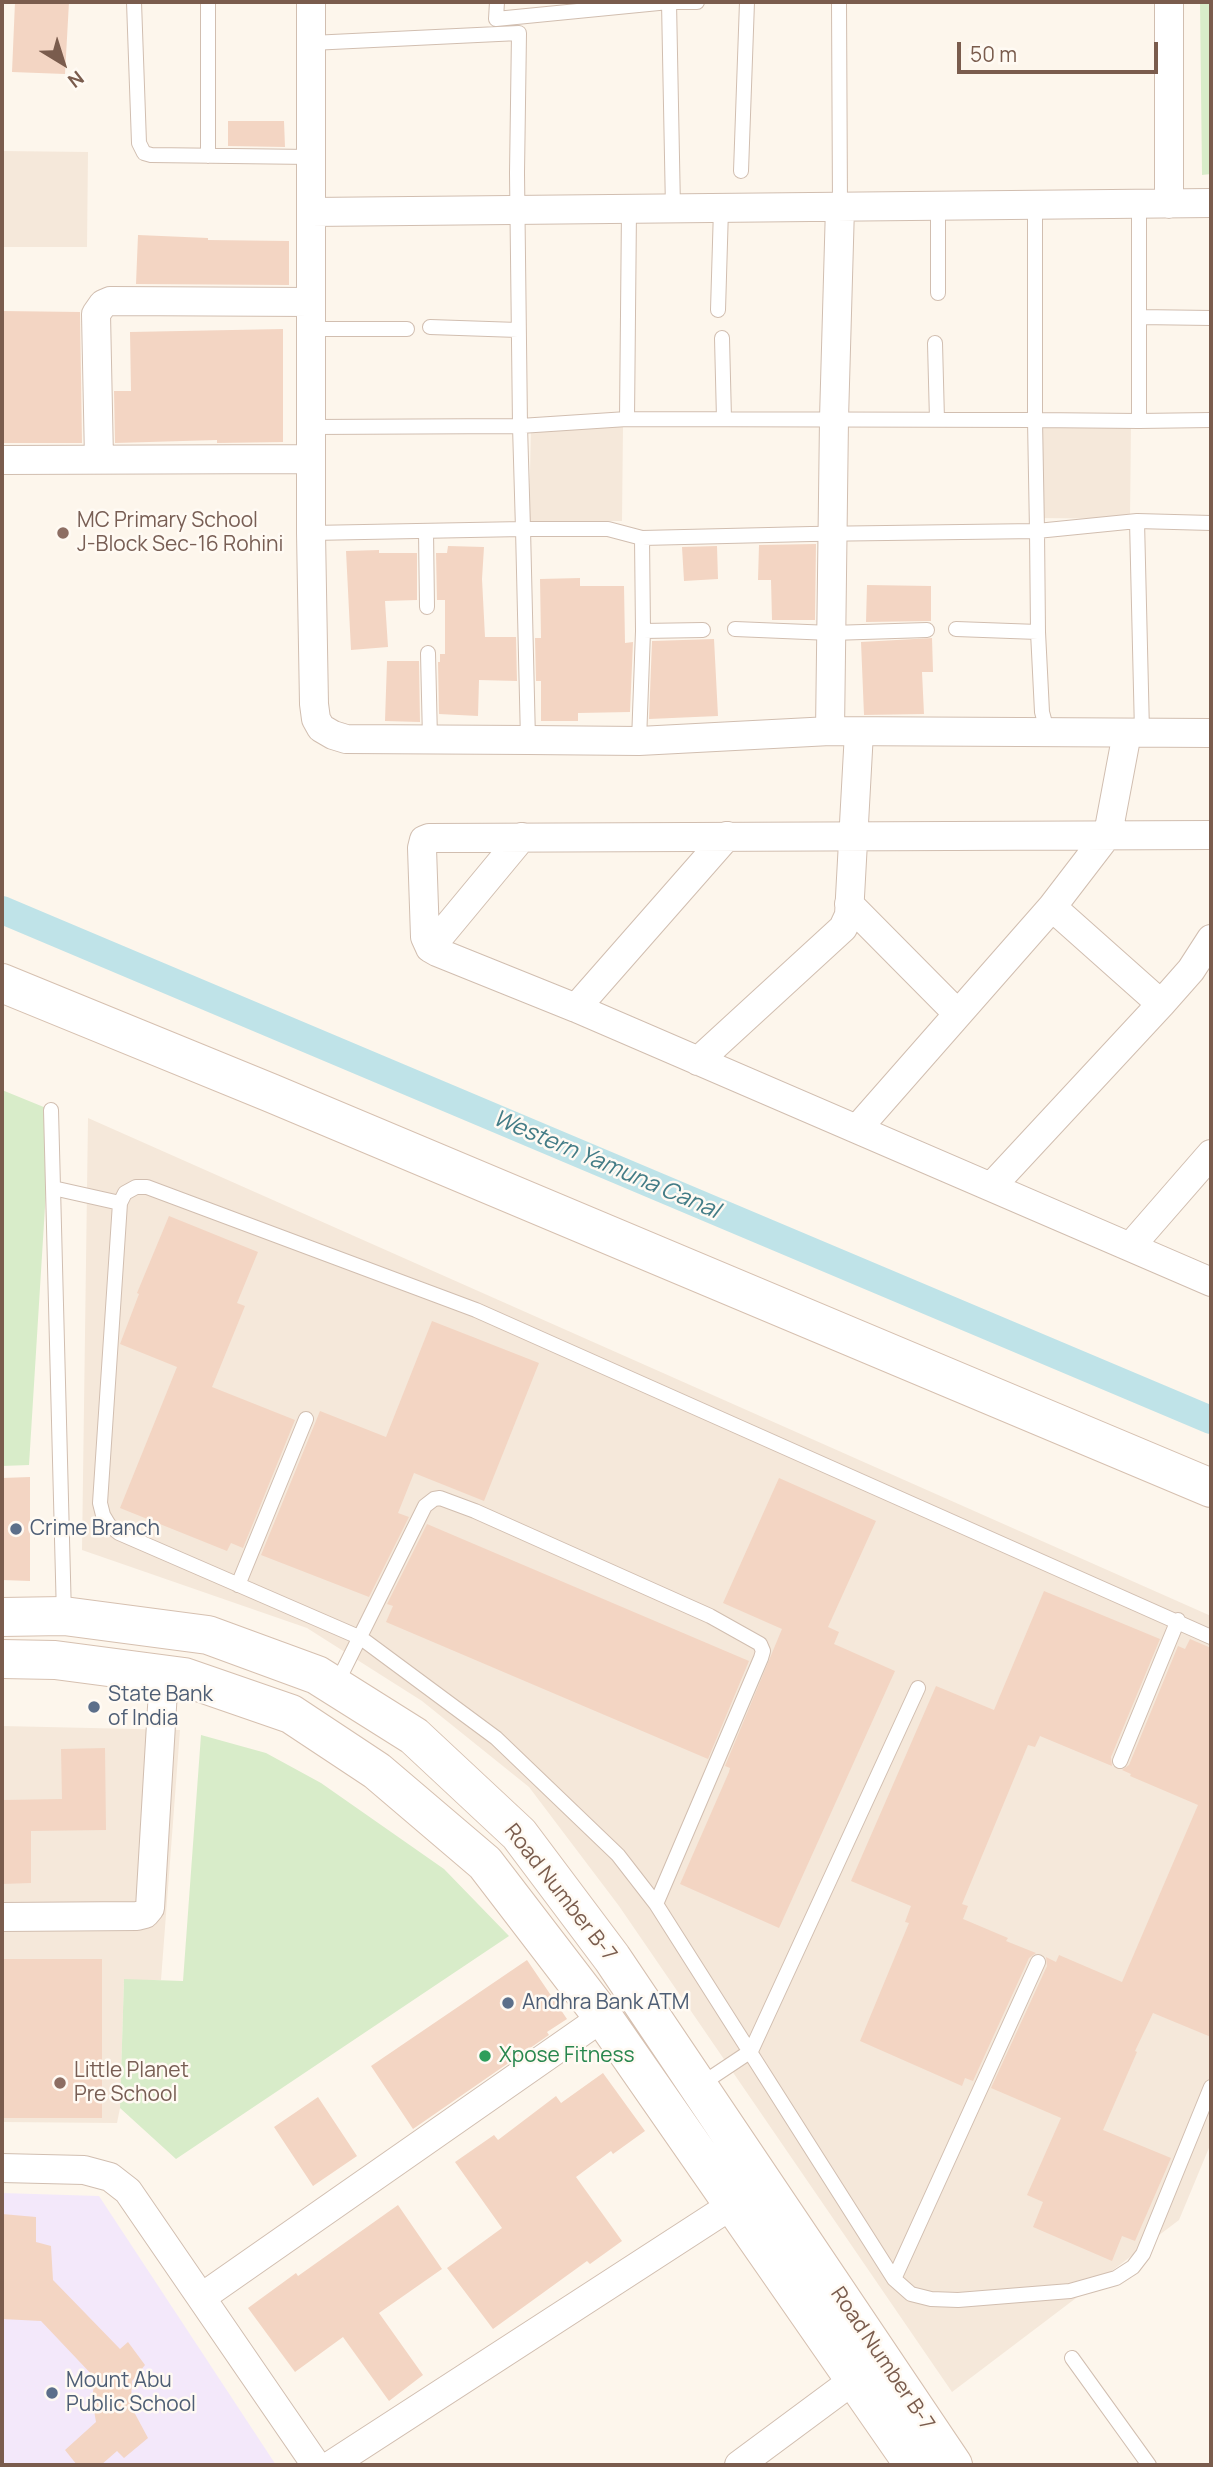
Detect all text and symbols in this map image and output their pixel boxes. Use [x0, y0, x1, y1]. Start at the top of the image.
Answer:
north arrow [28, 28, 98, 98]
scale bar [961, 28, 1162, 72]
text: 50 m [970, 40, 1017, 68]
text: N [63, 65, 89, 94]
place label: MC Primary School J-Block Sec-16 Rohini [77, 508, 283, 558]
marker: MC Primary School J-Block Sec-16 Rohini [55, 525, 71, 541]
water label: Western Yamuna Canal [489, 1105, 723, 1225]
place label: Crime Branch [30, 1516, 160, 1542]
marker: Crime Branch [8, 1521, 24, 1537]
place label: State Bank of India [108, 1682, 213, 1732]
marker: State Bank of India [86, 1699, 102, 1715]
street label: Road Number B-7 [499, 1819, 621, 1967]
place label: Andhra Bank ATM [522, 1990, 689, 2016]
marker: Andhra Bank ATM [500, 1995, 516, 2011]
place label: Xpose Fitness [499, 2043, 635, 2069]
marker: Xpose Fitness [477, 2048, 493, 2064]
place label: Little Planet Pre School [74, 2058, 189, 2108]
marker: Little Planet Pre School [52, 2075, 68, 2091]
street label: Road Number B-7 [825, 2283, 939, 2435]
place label: Mount Abu Public School [66, 2368, 196, 2418]
marker: Mount Abu Public School [44, 2385, 60, 2401]

